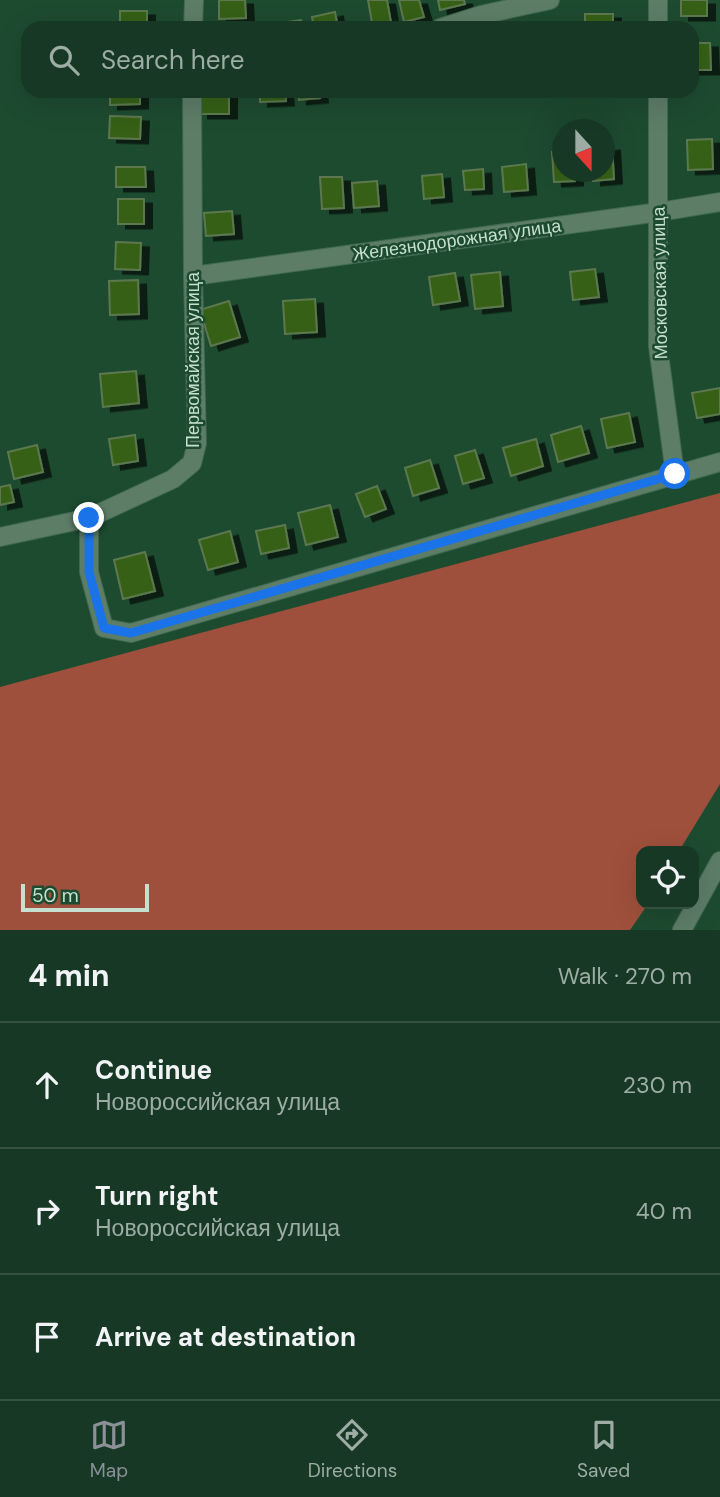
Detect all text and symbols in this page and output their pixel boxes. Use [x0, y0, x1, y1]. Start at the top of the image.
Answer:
search box [21, 21, 699, 98]
icon: search [45, 41, 83, 79]
text: Search here [101, 43, 244, 77]
north arrow [552, 119, 615, 182]
street label: Московская улица [647, 205, 673, 360]
street label: Железнодорожная улица [351, 213, 564, 267]
street label: Первомайская улица [181, 271, 205, 448]
route start [659, 458, 690, 489]
route end [73, 502, 104, 533]
map controls [636, 846, 699, 909]
button: locate [636, 846, 699, 909]
scale bar [21, 881, 149, 913]
text: 50 m [32, 883, 79, 908]
text: 4 min [28, 956, 110, 995]
text: Walk · 270 m [558, 961, 692, 991]
text: Continue [95, 1053, 212, 1087]
icon: ahead [28, 1066, 66, 1104]
text: 230 m [623, 1070, 692, 1100]
text: Новороссийская улица [95, 1087, 340, 1117]
text: Turn right [95, 1179, 219, 1213]
icon: right [28, 1192, 66, 1230]
text: 40 m [636, 1196, 692, 1226]
text: Новороссийская улица [95, 1213, 340, 1243]
icon: arrive [28, 1318, 66, 1356]
text: Arrive at destination [95, 1320, 356, 1354]
tab: Map [90, 1416, 128, 1483]
tab: Directions [308, 1416, 397, 1483]
tab: Saved [577, 1416, 630, 1483]

